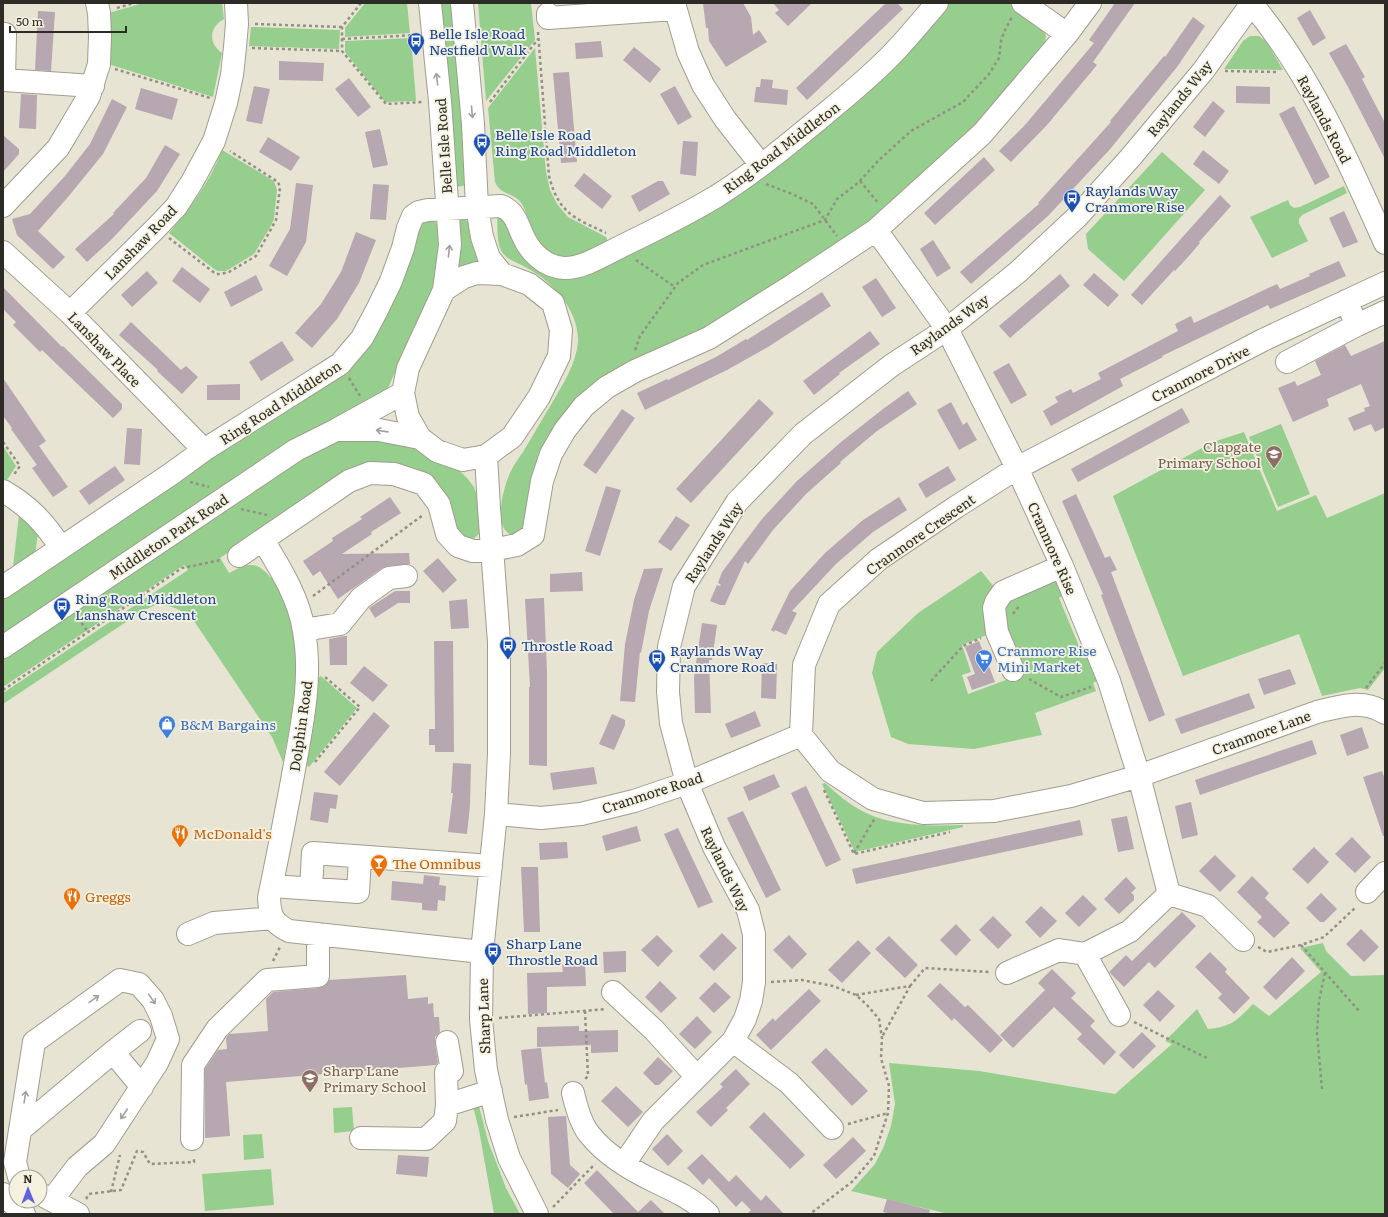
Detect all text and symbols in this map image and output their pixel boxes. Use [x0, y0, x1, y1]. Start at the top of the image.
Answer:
scale bar [10, 8, 126, 34]
text: 50 m [16, 12, 43, 30]
place label: Belle Isle Road Nestfield Walk [429, 23, 527, 59]
bus stop icon: Belle Isle Road Nestfield Walk [406, 31, 426, 56]
street label: Raylands Way [1142, 55, 1217, 141]
street label: Raylands Road [1293, 71, 1357, 167]
one-way arrow [434, 73, 441, 86]
street label: Ring Road Middleton [718, 96, 844, 198]
street label: Belle Isle Road [430, 97, 456, 195]
one-way arrow [468, 105, 475, 118]
place label: Belle Isle Road Ring Road Middleton [495, 124, 637, 160]
bus stop icon: Belle Isle Road Ring Road Middleton [472, 132, 492, 157]
place label: Raylands Way Cranmore Rise [1085, 180, 1184, 216]
bus stop icon: Raylands Way Cranmore Rise [1062, 188, 1082, 213]
street label: Lanshaw Road [99, 200, 181, 284]
one-way arrow [445, 245, 452, 258]
street label: Raylands Way [905, 288, 993, 360]
street label: Lanshaw Place [64, 307, 146, 391]
street label: Cranmore Drive [1147, 340, 1253, 406]
street label: Ring Road Middleton [215, 355, 345, 449]
one-way arrow [376, 427, 389, 435]
place label: Clapgate Primary School [1157, 436, 1261, 472]
school or university icon: Clapgate Primary School [1264, 444, 1284, 469]
street label: Middleton Park Road [104, 488, 232, 584]
street label: Cranmore Crescent [861, 489, 979, 579]
street label: Raylands Way [679, 497, 747, 587]
street label: Cranmore Rise [1024, 498, 1082, 598]
place label: Ring Road Middleton Lanshaw Crescent [75, 588, 217, 624]
bus stop icon: Ring Road Middleton Lanshaw Crescent [52, 596, 72, 621]
bus stop icon: Throstle Road [498, 635, 518, 660]
place label: Throstle Road [521, 635, 613, 655]
place label: Raylands Way Cranmore Road [670, 640, 775, 676]
place label: Cranmore Rise Mini Market [997, 640, 1096, 676]
bus stop icon: Raylands Way Cranmore Road [647, 648, 667, 673]
supermarket icon: Cranmore Rise Mini Market [974, 648, 994, 673]
street label: Dolphin Road [284, 679, 316, 773]
street label: Cranmore Lane [1209, 705, 1313, 759]
shop icon: B&M Bargains [157, 714, 177, 739]
place label: B&M Bargains [180, 714, 276, 734]
street label: Cranmore Road [599, 766, 705, 818]
restaurant icon: McDonald's [170, 823, 190, 848]
place label: McDonald's [193, 823, 272, 843]
street label: Raylands Way [697, 823, 756, 916]
bar icon: The Omnibus [369, 853, 389, 878]
place label: The Omnibus [392, 853, 481, 873]
restaurant icon: Greggs [62, 886, 82, 911]
place label: Greggs [85, 886, 131, 906]
place label: Sharp Lane Throstle Road [506, 933, 598, 969]
bus stop icon: Sharp Lane Throstle Road [483, 941, 503, 966]
street label: Sharp Lane [472, 978, 494, 1054]
one-way arrow [148, 994, 156, 1005]
one-way arrow [88, 995, 99, 1003]
place label: Sharp Lane Primary School [323, 1060, 427, 1096]
school or university icon: Sharp Lane Primary School [300, 1068, 320, 1093]
one-way arrow [21, 1091, 29, 1104]
one-way arrow [120, 1108, 128, 1119]
north arrow [8, 1169, 48, 1209]
text: N [23, 1170, 33, 1186]

